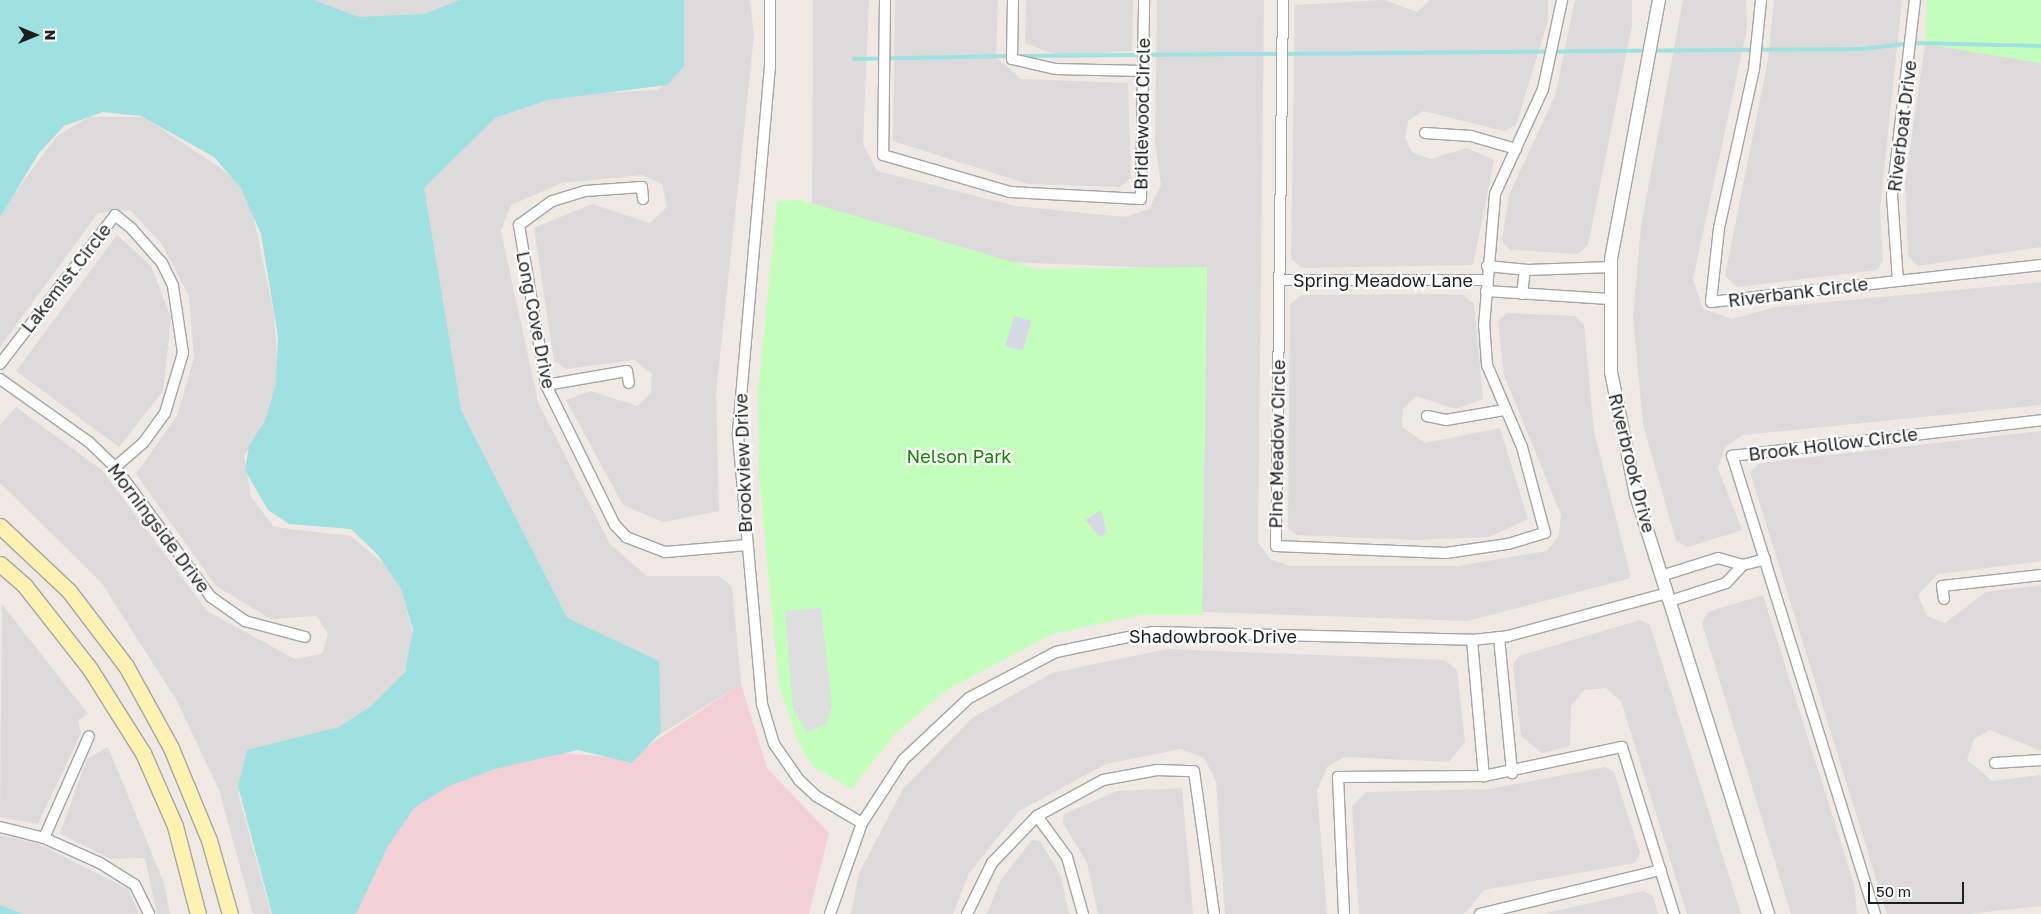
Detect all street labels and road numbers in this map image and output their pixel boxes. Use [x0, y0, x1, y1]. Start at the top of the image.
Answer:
street label: Bridlewood Circle [1130, 38, 1154, 190]
street label: Riverboat Drive [1883, 59, 1921, 193]
street label: Lakemist Circle [17, 219, 115, 337]
street label: Long Cove Drive [512, 249, 560, 391]
street label: Spring Meadow Lane [1293, 269, 1473, 291]
street label: Riverbank Circle [1727, 273, 1869, 311]
street label: Pine Meadow Circle [1265, 359, 1289, 529]
street label: Riverbrook Drive [1604, 391, 1660, 535]
street label: Brookview Drive [730, 393, 756, 533]
street label: Brook Hollow Circle [1747, 423, 1919, 465]
street label: Morningside Drive [103, 459, 215, 597]
street label: Shadowbrook Drive [1129, 625, 1297, 647]

